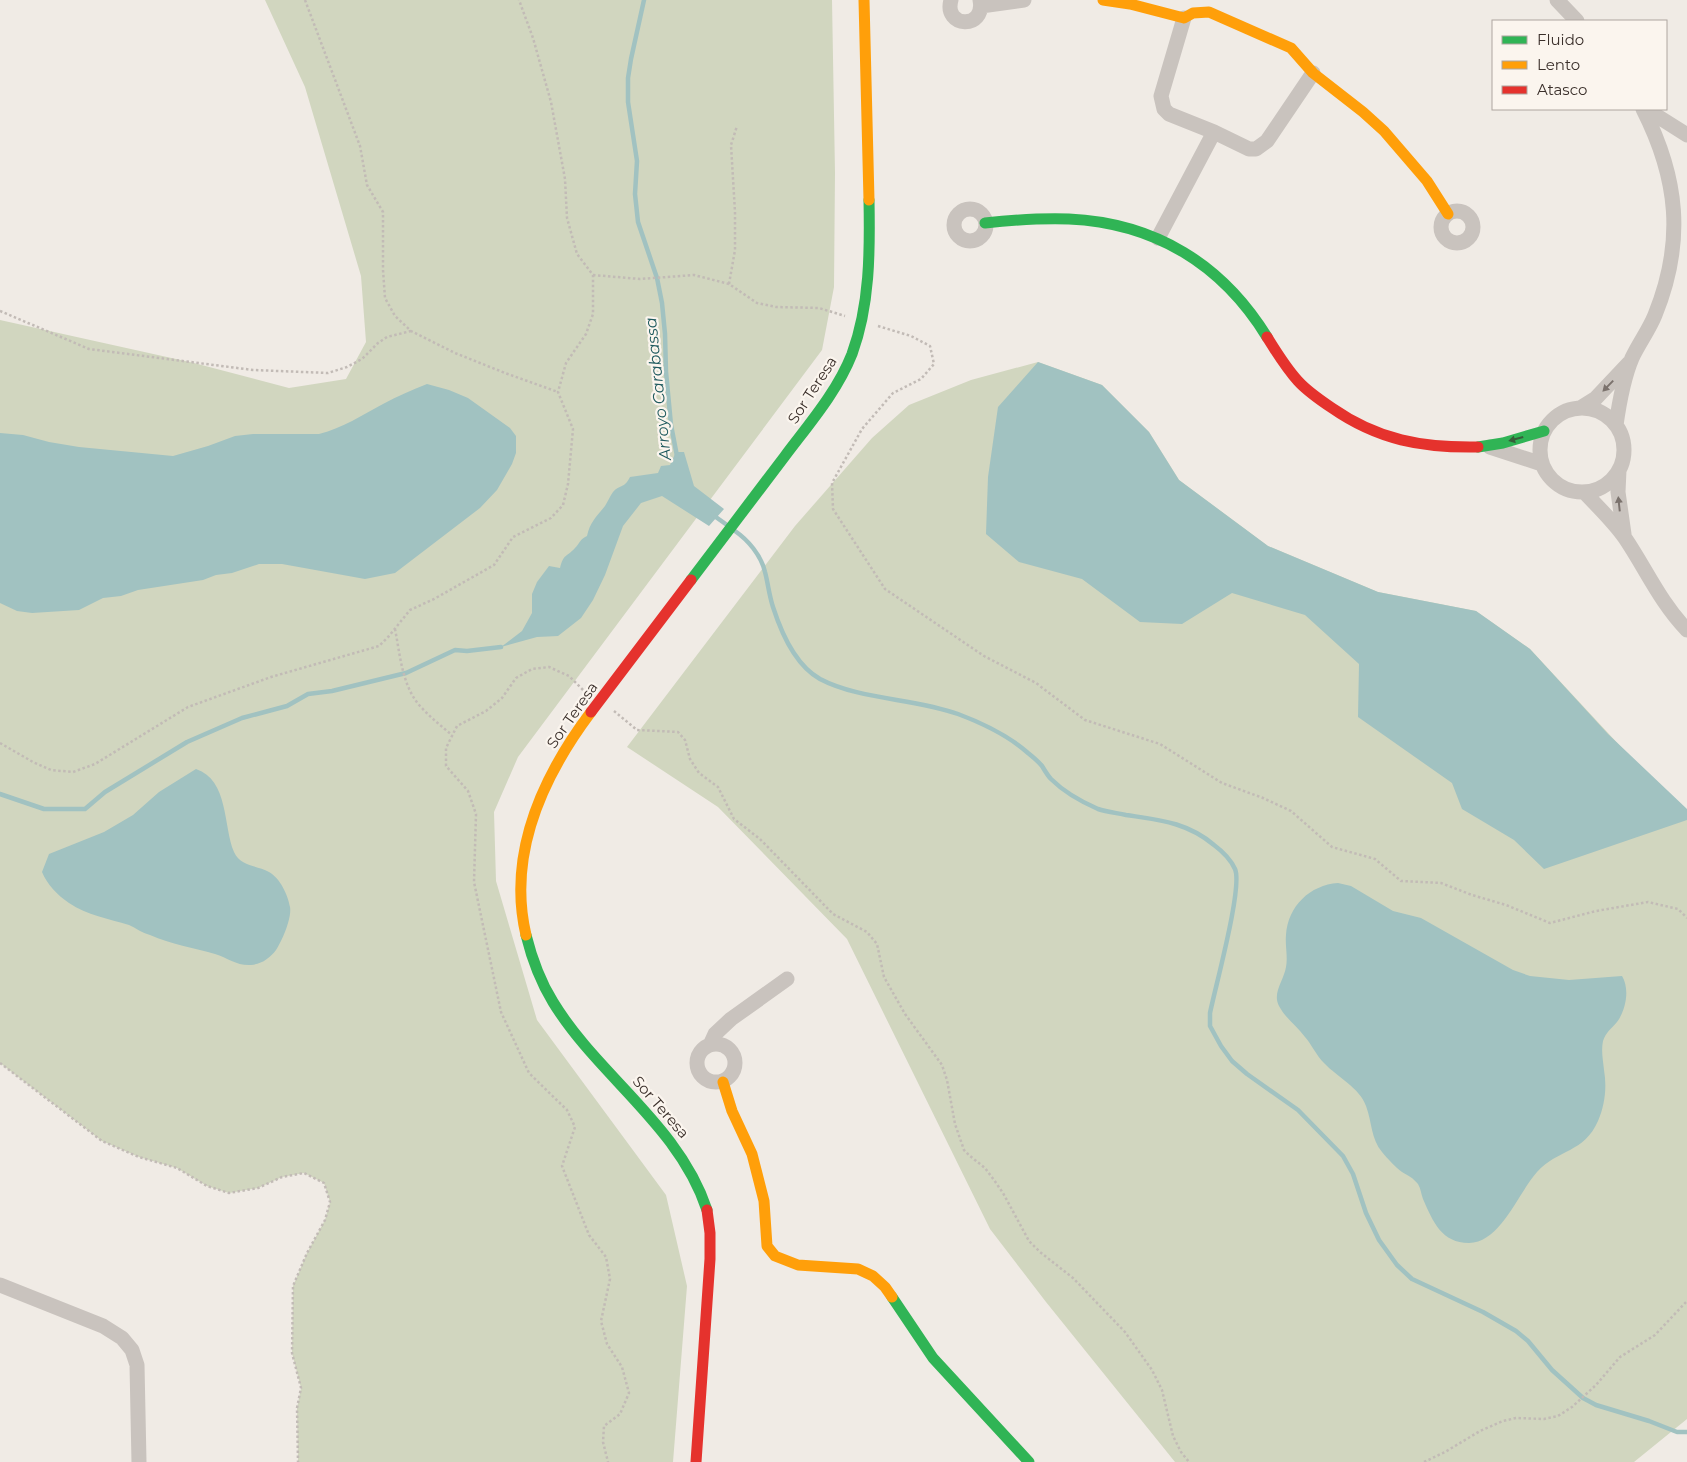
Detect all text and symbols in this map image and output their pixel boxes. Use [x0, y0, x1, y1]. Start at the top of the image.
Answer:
legend [1492, 20, 1667, 110]
text: Fluido [1537, 30, 1584, 49]
text: Lento [1537, 55, 1580, 74]
text: Atasco [1537, 80, 1587, 99]
water label: Arroyo Carabassa [641, 316, 675, 462]
street label: Sor Teresa [783, 353, 841, 427]
one-way arrow [1602, 380, 1614, 392]
one-way arrow [1509, 436, 1524, 444]
one-way arrow [1615, 496, 1623, 512]
street label: Sor Teresa [542, 678, 602, 752]
street label: Sor Teresa [629, 1072, 693, 1142]

